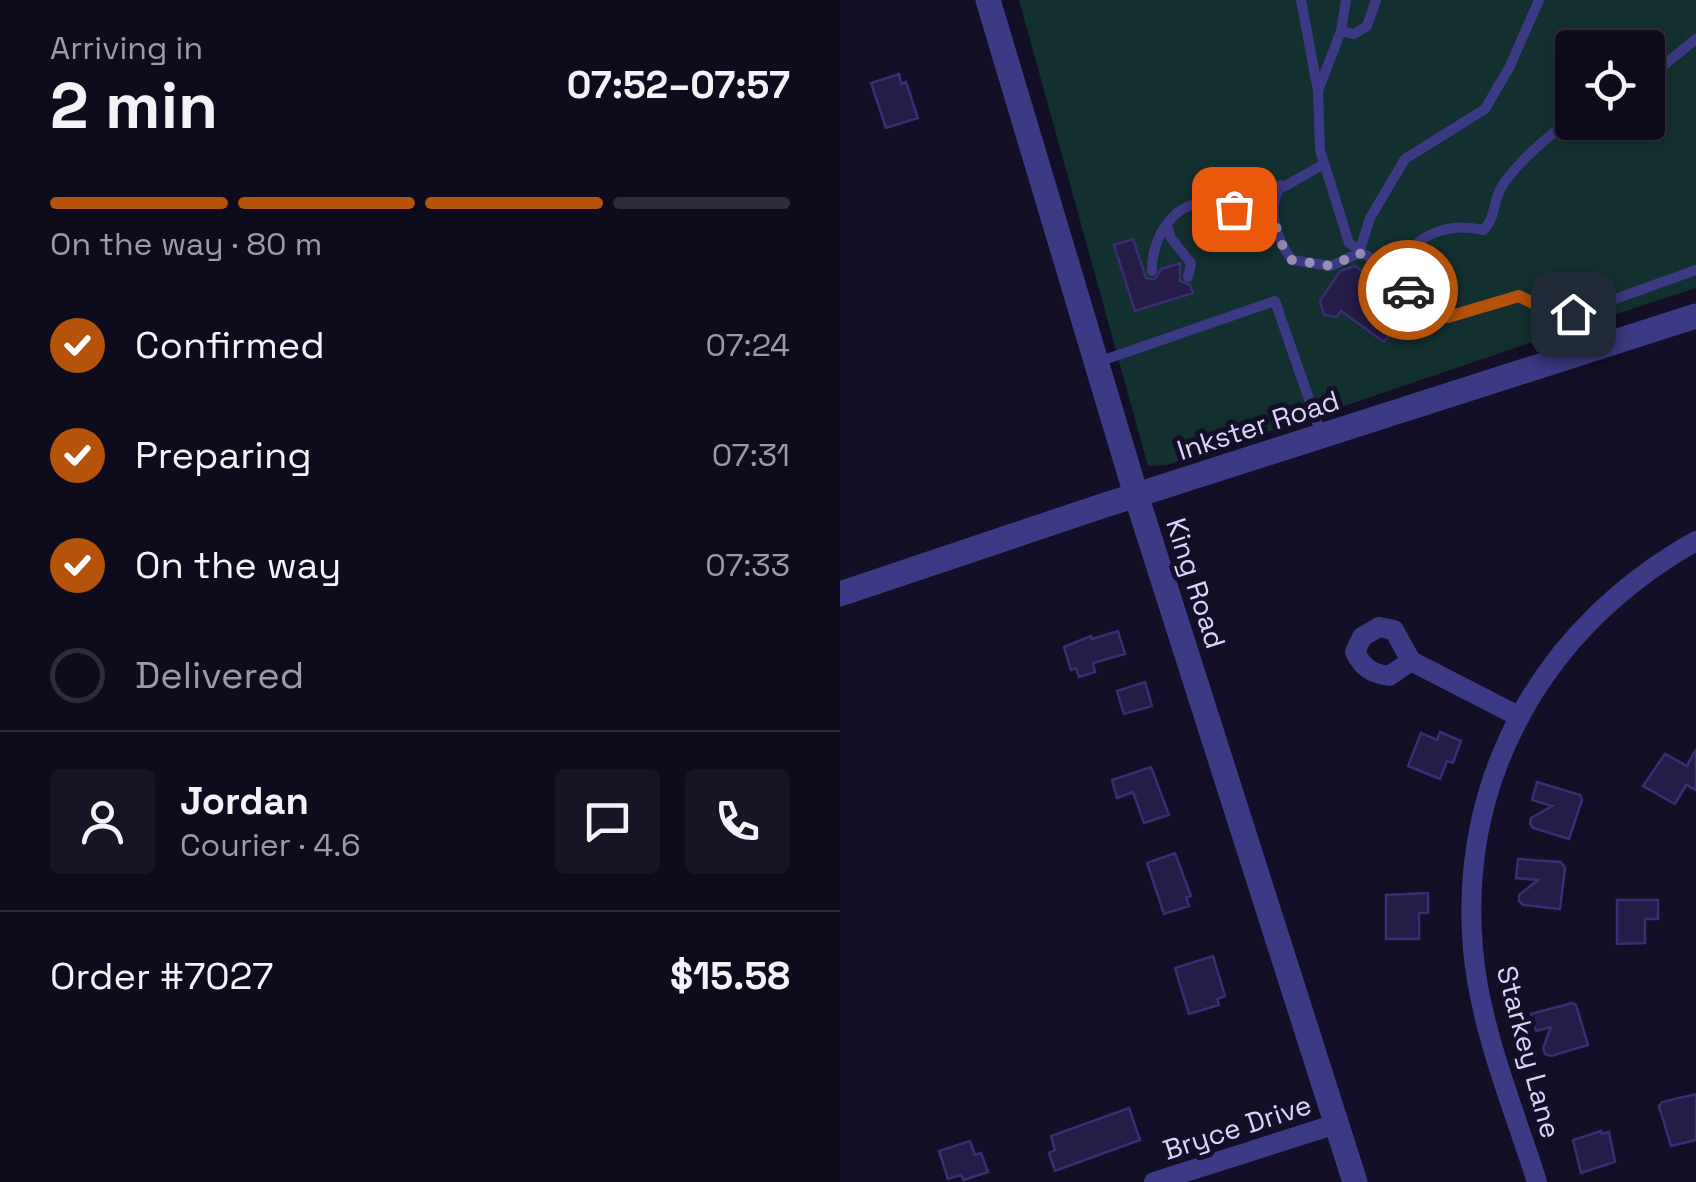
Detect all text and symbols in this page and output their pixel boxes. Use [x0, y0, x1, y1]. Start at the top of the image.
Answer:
text: Arriving in [50, 28, 203, 68]
map controls [1555, 30, 1665, 140]
button: locate [1555, 30, 1665, 140]
text: 07:52–07:57 [567, 61, 790, 109]
text: 2 min [50, 64, 218, 147]
pin [1192, 167, 1277, 252]
icon: bag [1207, 182, 1262, 237]
text: On the way · 80 m [50, 224, 322, 264]
courier [1358, 240, 1458, 340]
icon: car [1381, 263, 1436, 318]
pin [1531, 272, 1616, 357]
icon: home [1546, 287, 1601, 342]
icon: check [50, 318, 105, 373]
text: Confirmed [135, 321, 325, 369]
text: 07:24 [706, 325, 790, 365]
street label: Inkster Road [1172, 382, 1344, 468]
icon: check [50, 428, 105, 483]
text: Preparing [135, 431, 312, 479]
text: 07:31 [712, 435, 790, 475]
street label: King Road [1158, 513, 1234, 653]
icon: check [50, 538, 105, 593]
text: On the way [135, 541, 341, 589]
text: 07:33 [705, 545, 790, 585]
text: Delivered [135, 651, 304, 699]
button: person [50, 769, 155, 874]
button: chat [555, 769, 660, 874]
button: phone [685, 769, 790, 874]
text: Jordan [180, 777, 309, 825]
text: Courier · 4.6 [180, 825, 361, 865]
text: Order #7027 [50, 952, 274, 1000]
text: $15.58 [670, 952, 790, 1000]
street label: Starkey Lane [1489, 962, 1569, 1142]
street label: Bryce Drive [1158, 1086, 1316, 1168]

